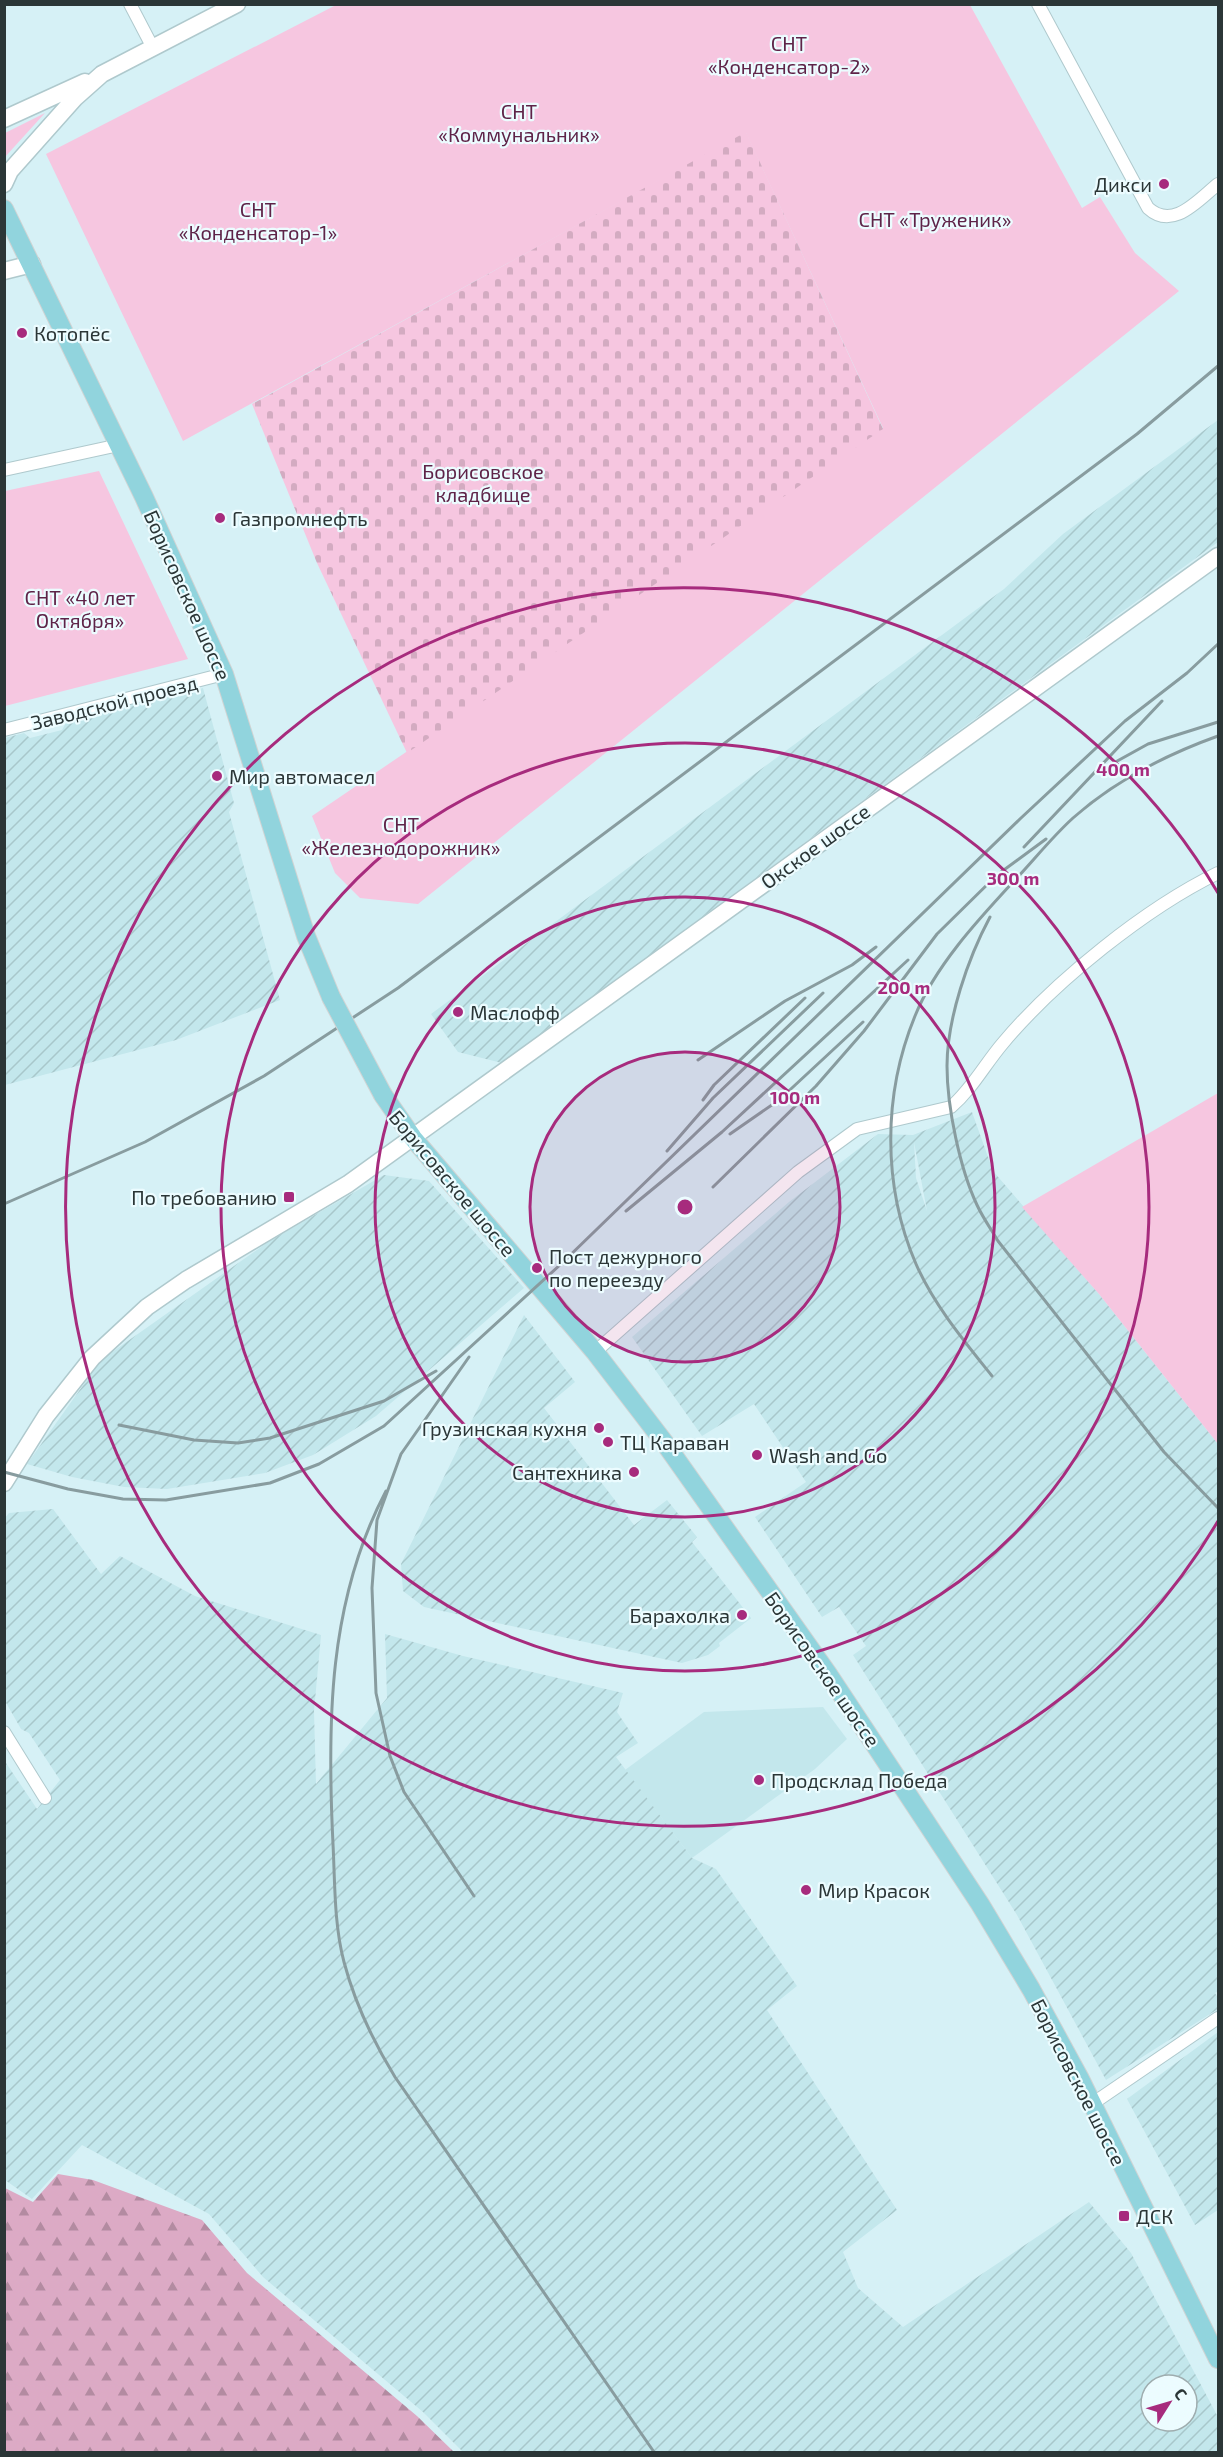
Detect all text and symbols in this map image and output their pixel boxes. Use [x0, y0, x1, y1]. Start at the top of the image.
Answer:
park label: СНТ «Конденсатор-2» [708, 31, 870, 78]
park label: СНТ «Коммунальник» [438, 99, 600, 147]
place label: Дикси [1094, 172, 1152, 196]
marker: Дикси [1157, 177, 1171, 191]
park label: СНТ «Конденсатор-1» [179, 197, 337, 244]
park label: СНТ «Труженик» [859, 207, 1011, 232]
place label: Котопёс [34, 321, 110, 345]
marker: Котопёс [15, 326, 29, 340]
park label: Борисовское кладбище [422, 459, 544, 506]
street label: Борисовское шоссе [140, 506, 236, 684]
place label: Газпромнефть [232, 506, 368, 530]
marker: Газпромнефть [213, 511, 227, 525]
park label: СНТ «40 лет Октября» [25, 585, 136, 632]
street label: Заводской проезд [28, 670, 200, 734]
text: 400 m [1096, 758, 1150, 780]
place label: Мир автомасел [229, 764, 375, 788]
marker: Мир автомасел [210, 769, 224, 783]
street label: Окское шоссе [756, 798, 874, 894]
park label: СНТ «Железнодорожник» [302, 812, 500, 859]
text: 300 m [987, 867, 1039, 889]
text: 200 m [878, 976, 930, 998]
place label: Маслофф [470, 1000, 560, 1024]
marker: Маслофф [451, 1005, 465, 1019]
text: 100 m [770, 1086, 820, 1108]
street label: Борисовское шоссе [385, 1105, 521, 1261]
place label: По требованию [131, 1185, 277, 1209]
marker: По требованию [282, 1190, 296, 1204]
centre of rings [675, 1197, 695, 1217]
place label: Пост дежурного по переезду [549, 1244, 702, 1292]
marker: Пост дежурного по переезду [530, 1261, 544, 1275]
place label: Грузинская кухня [422, 1416, 587, 1441]
marker: Грузинская кухня [592, 1421, 606, 1435]
place label: ТЦ Караван [620, 1430, 729, 1454]
marker: ТЦ Караван [601, 1435, 615, 1449]
place label: Wash and Go [769, 1443, 887, 1467]
marker: Wash and Go [750, 1448, 764, 1462]
place label: Сантехника [512, 1460, 622, 1484]
marker: Сантехника [627, 1465, 641, 1479]
street label: Борисовское шоссе [760, 1587, 886, 1751]
place label: Барахолка [630, 1603, 730, 1627]
marker: Барахолка [735, 1608, 749, 1622]
place label: Продсклад Победа [771, 1768, 948, 1792]
marker: Продсклад Победа [752, 1773, 766, 1787]
place label: Мир Красок [818, 1878, 930, 1902]
marker: Мир Красок [799, 1883, 813, 1897]
street label: Борисовское шоссе [1027, 1995, 1131, 2169]
place label: ДСК [1136, 2204, 1173, 2228]
marker: ДСК [1117, 2209, 1131, 2223]
north arrow [1139, 2373, 1199, 2433]
text: С [1171, 2384, 1192, 2403]

